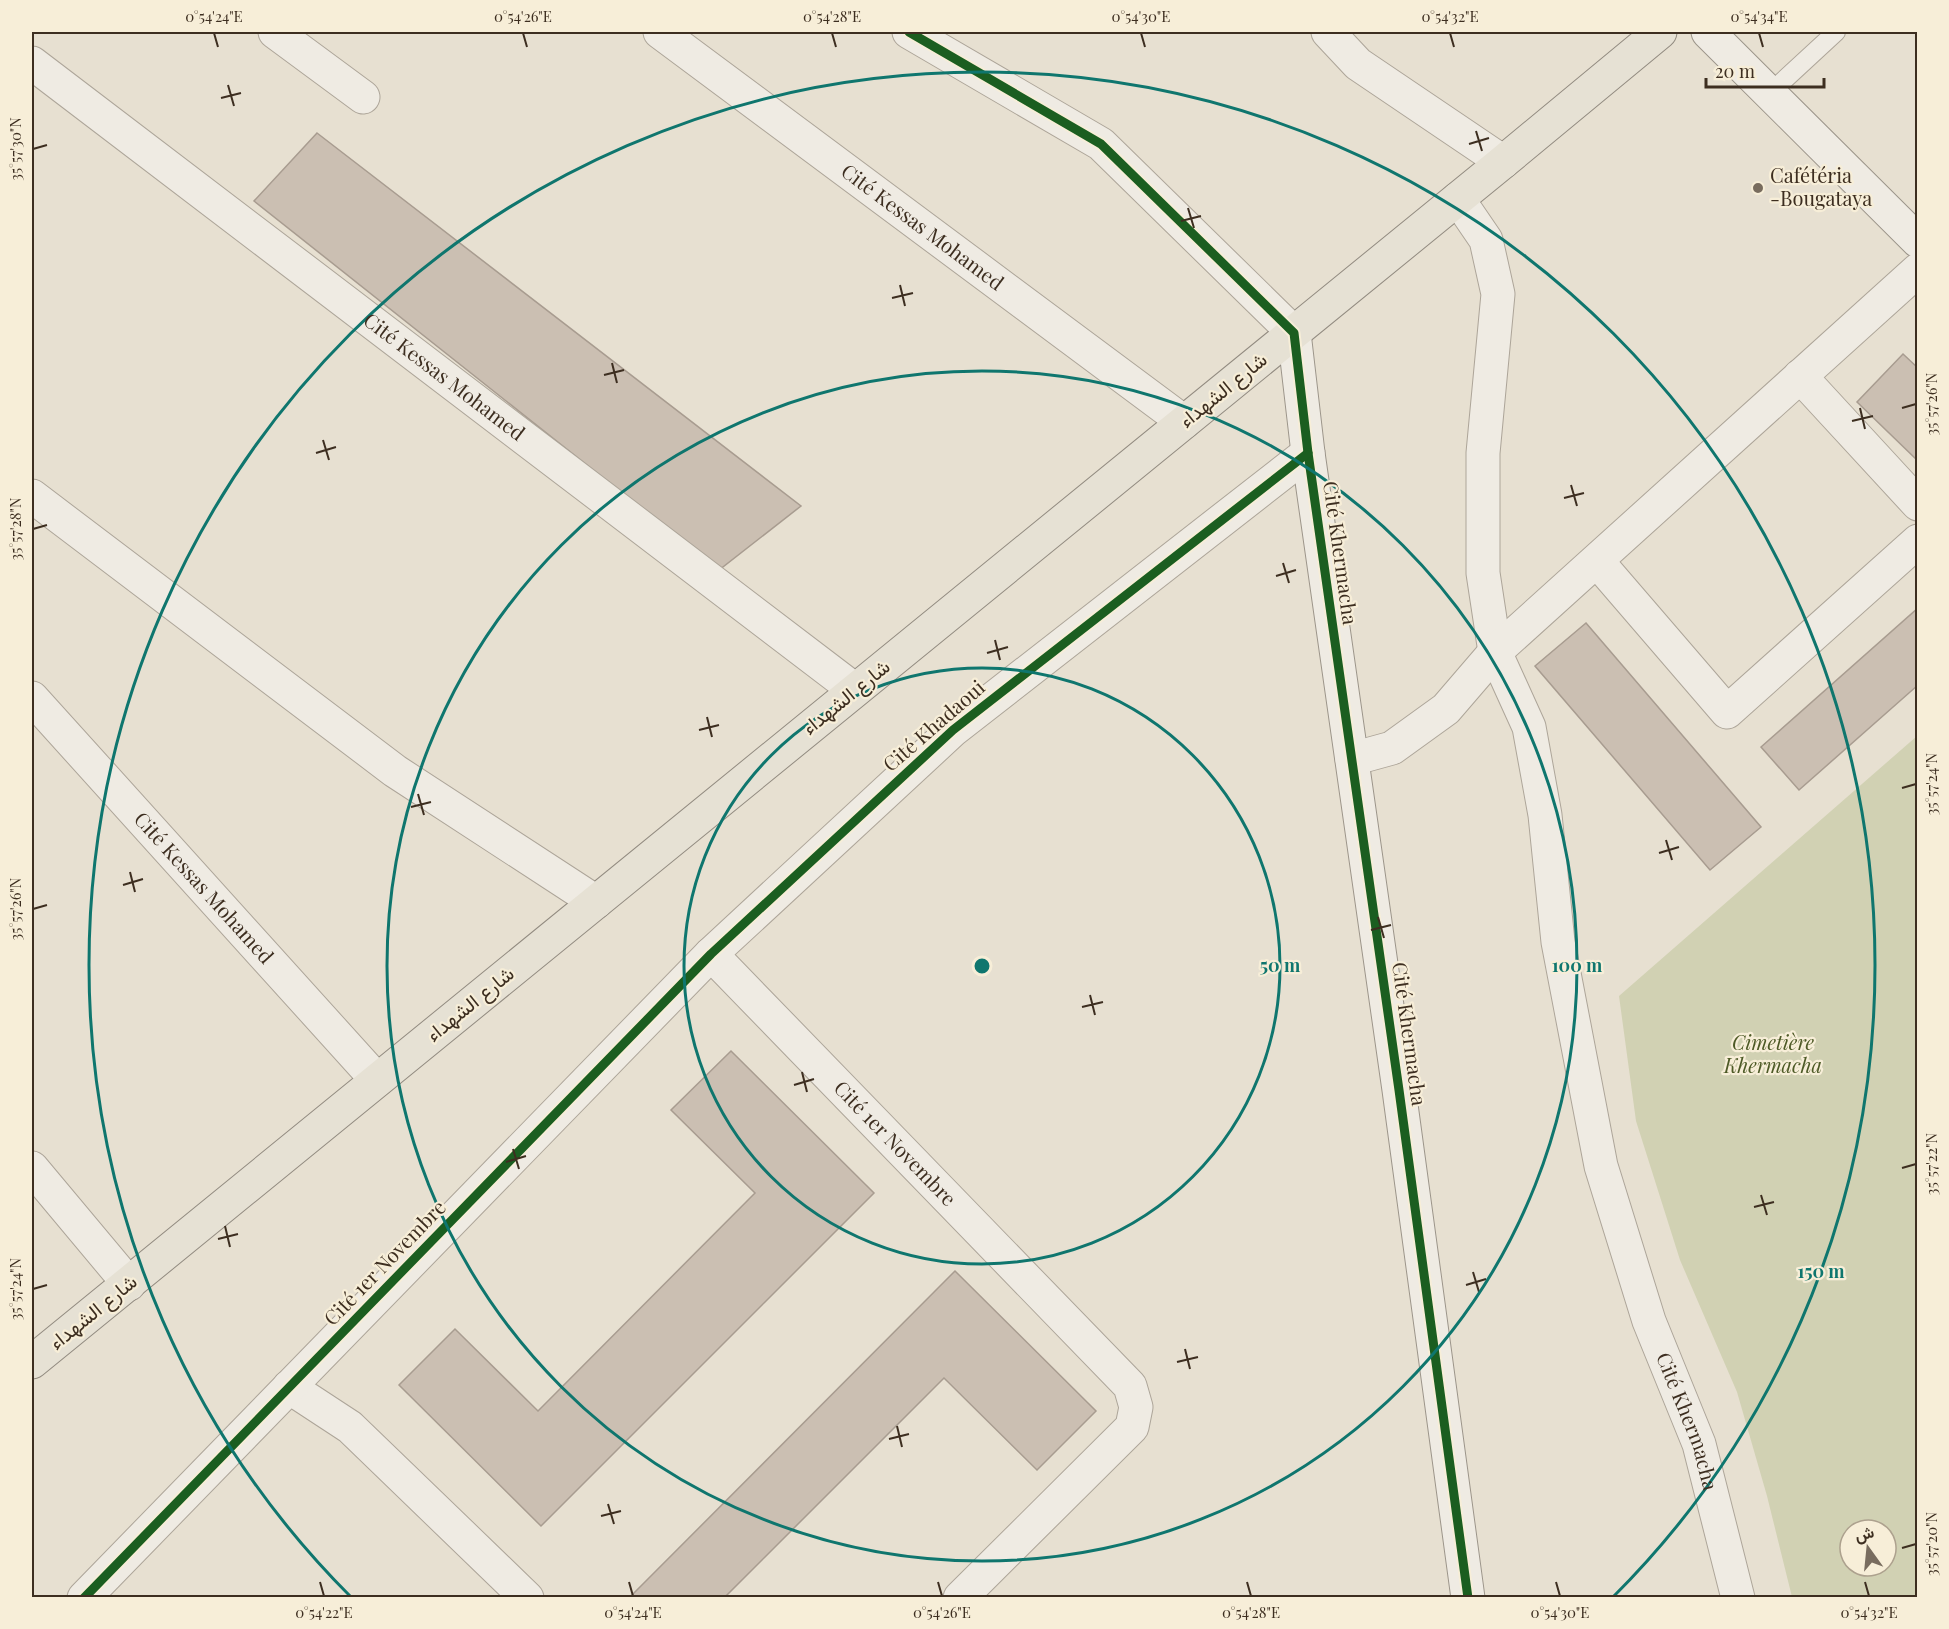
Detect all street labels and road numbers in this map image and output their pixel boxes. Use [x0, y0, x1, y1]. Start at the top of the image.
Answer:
street label: Cité Kessas Mohamed [837, 157, 1010, 296]
street label: Cité Kessas Mohamed [359, 306, 531, 446]
street label: شارع الشهداء [1172, 345, 1273, 434]
street label: Cité Khermacha [1318, 479, 1365, 626]
street label: شارع الشهداء [795, 652, 896, 741]
street label: Cité Khadaoui [876, 673, 990, 777]
street label: Cité Kessas Mohamed [129, 805, 281, 969]
street label: شارع الشهداء [419, 959, 520, 1048]
street label: Cité Khermacha [1387, 960, 1434, 1107]
street label: Cité 1er Novembre [829, 1074, 963, 1211]
street label: Cité 1er Novembre [317, 1193, 451, 1331]
street label: شارع الشهداء [42, 1267, 143, 1356]
street label: Cité Khermacha [1651, 1348, 1725, 1493]

